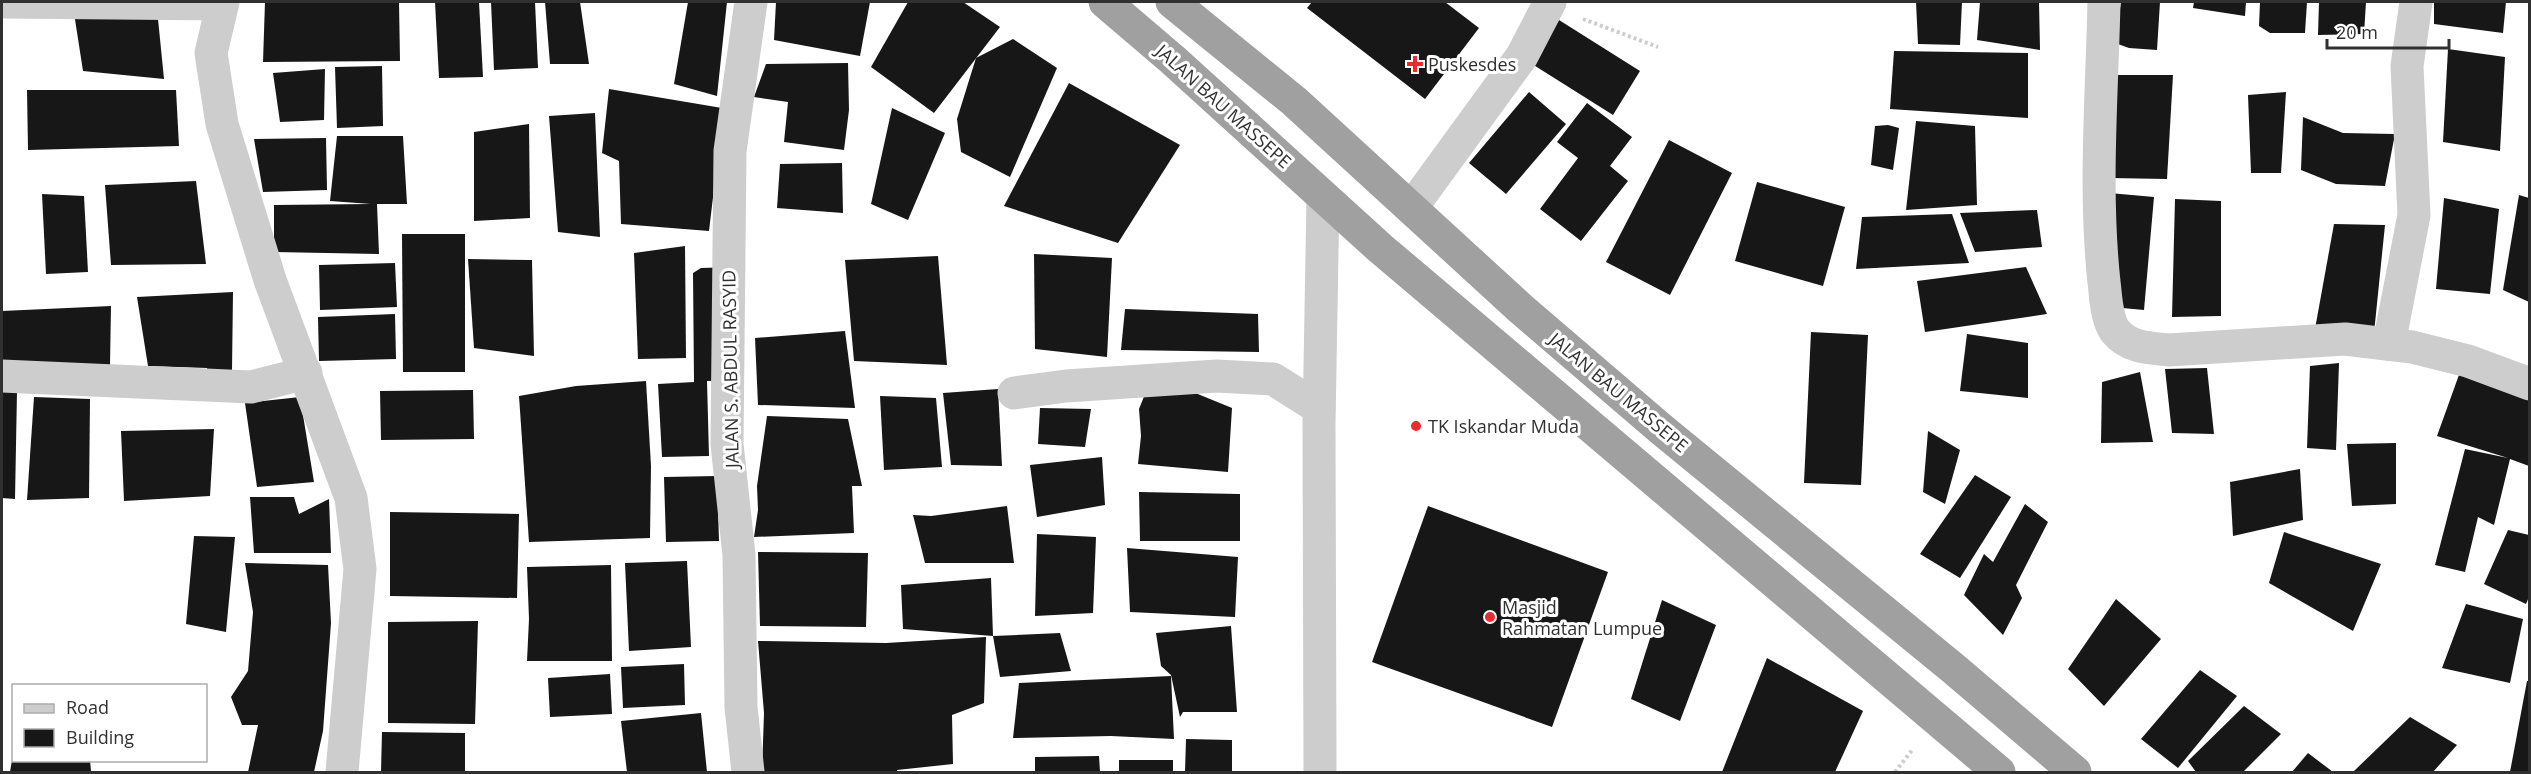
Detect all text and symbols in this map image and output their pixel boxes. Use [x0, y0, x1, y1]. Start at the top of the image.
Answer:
scale bar [2327, 12, 2448, 50]
text: 20 m [2336, 20, 2378, 44]
street label: JALAN BAU MASSEPE [1150, 37, 1297, 173]
place label: Puskesdes [1428, 52, 1516, 76]
marker: Puskesdes [1406, 55, 1424, 73]
street label: JALAN S. ABDUL RASYID [716, 270, 744, 470]
street label: JALAN BAU MASSEPE [1543, 326, 1693, 457]
place label: TK Iskandar Muda [1428, 414, 1579, 438]
marker: TK Iskandar Muda [1409, 419, 1423, 433]
place label: Masjid Rahmatan Lumpue [1502, 595, 1662, 640]
marker: Masjid Rahmatan Lumpue [1483, 610, 1497, 624]
legend [12, 684, 207, 762]
text: Road [66, 695, 109, 719]
text: Building [66, 725, 134, 749]

